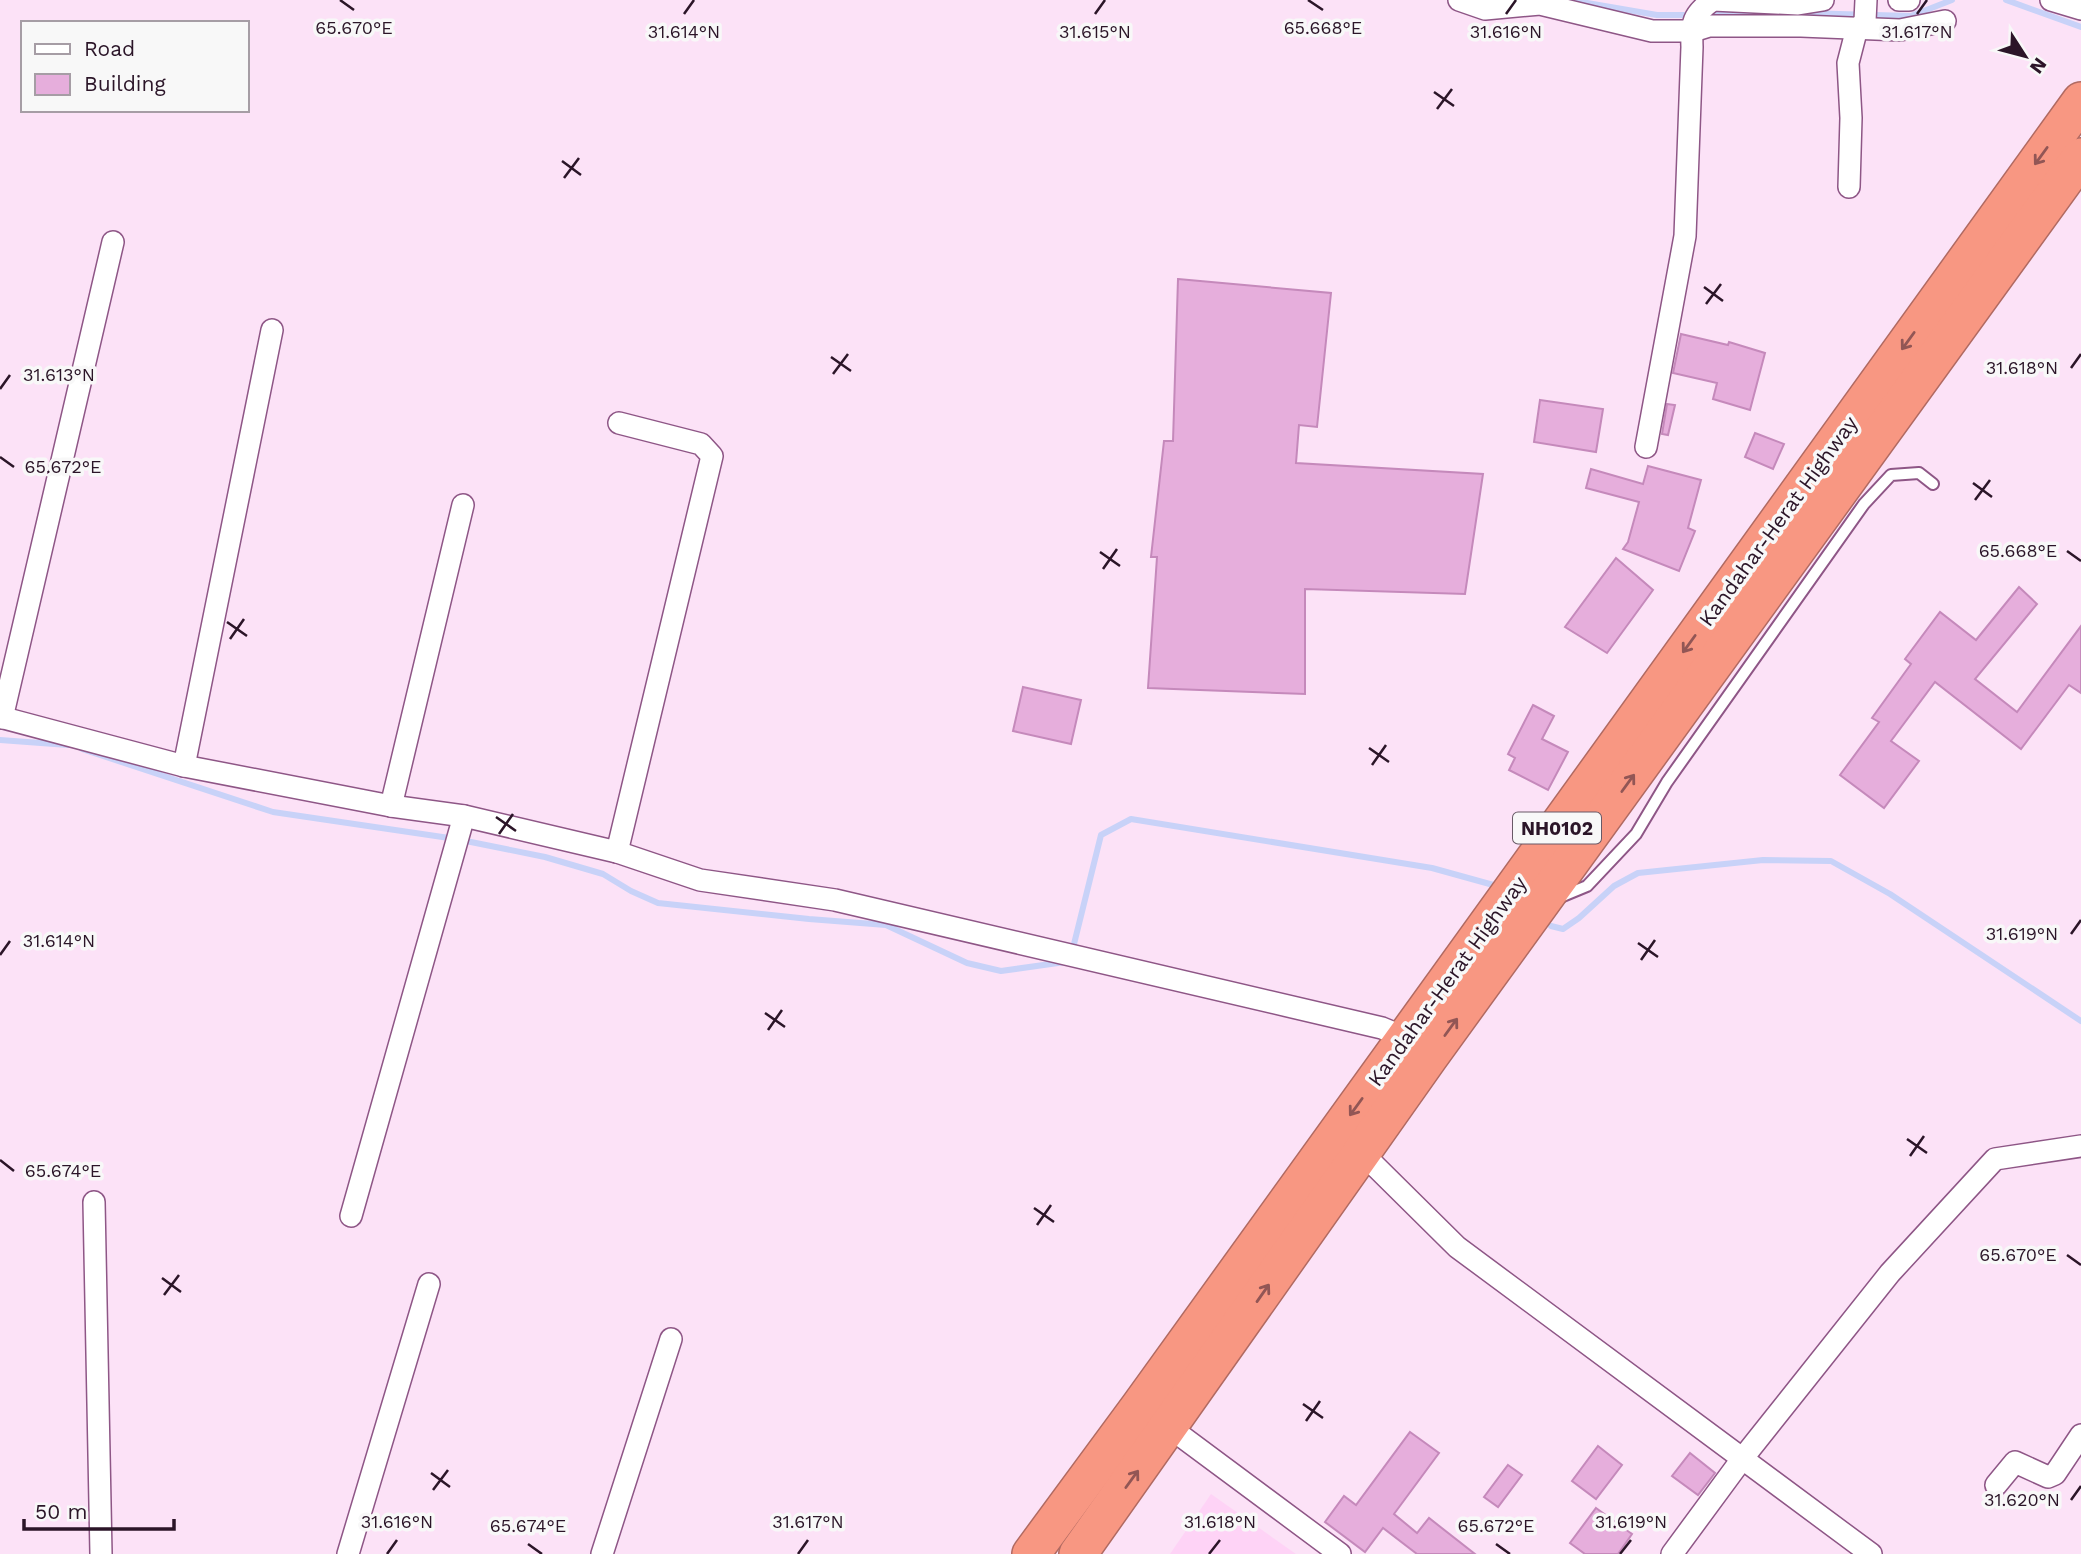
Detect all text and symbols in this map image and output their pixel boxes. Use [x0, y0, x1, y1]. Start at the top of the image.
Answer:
text: 65.670°E [315, 17, 393, 38]
text: 65.668°E [1284, 17, 1362, 38]
legend [21, 21, 248, 112]
text: 31.614°N [648, 21, 720, 42]
text: 31.615°N [1059, 21, 1131, 42]
text: 31.616°N [1470, 21, 1542, 42]
text: 31.617°N [1881, 21, 1953, 42]
north arrow [1990, 21, 2060, 91]
text: Road [84, 36, 135, 61]
text: N [2025, 53, 2052, 78]
text: Building [84, 71, 166, 96]
one-way arrow [2034, 146, 2048, 165]
one-way arrow [1901, 331, 1915, 350]
text: 31.618°N [1986, 357, 2058, 378]
text: 31.613°N [23, 364, 95, 385]
street label: Kandahar-Herat Highway [1693, 411, 1863, 631]
text: 65.672°E [24, 456, 102, 477]
text: 65.668°E [1979, 540, 2057, 561]
one-way arrow [1682, 635, 1697, 654]
one-way arrow [1620, 774, 1635, 793]
road number: NH0102 [1513, 813, 1601, 844]
street label: Kandahar-Herat Highway [1362, 871, 1532, 1091]
text: 31.619°N [1986, 923, 2058, 944]
text: 31.614°N [23, 930, 95, 951]
one-way arrow [1444, 1018, 1458, 1037]
one-way arrow [1348, 1097, 1363, 1116]
text: 65.674°E [25, 1160, 101, 1181]
text: 65.670°E [1979, 1244, 2057, 1265]
one-way arrow [1256, 1284, 1270, 1303]
one-way arrow [1125, 1470, 1139, 1489]
scale bar [24, 1488, 175, 1532]
text: 31.620°N [1984, 1489, 2060, 1510]
text: 50 m [35, 1499, 87, 1524]
text: 31.616°N [361, 1511, 433, 1532]
text: 31.617°N [772, 1511, 844, 1532]
text: 31.618°N [1184, 1511, 1256, 1532]
text: 31.619°N [1595, 1511, 1667, 1532]
text: 65.674°E [490, 1515, 566, 1536]
text: 65.672°E [1457, 1515, 1535, 1536]

